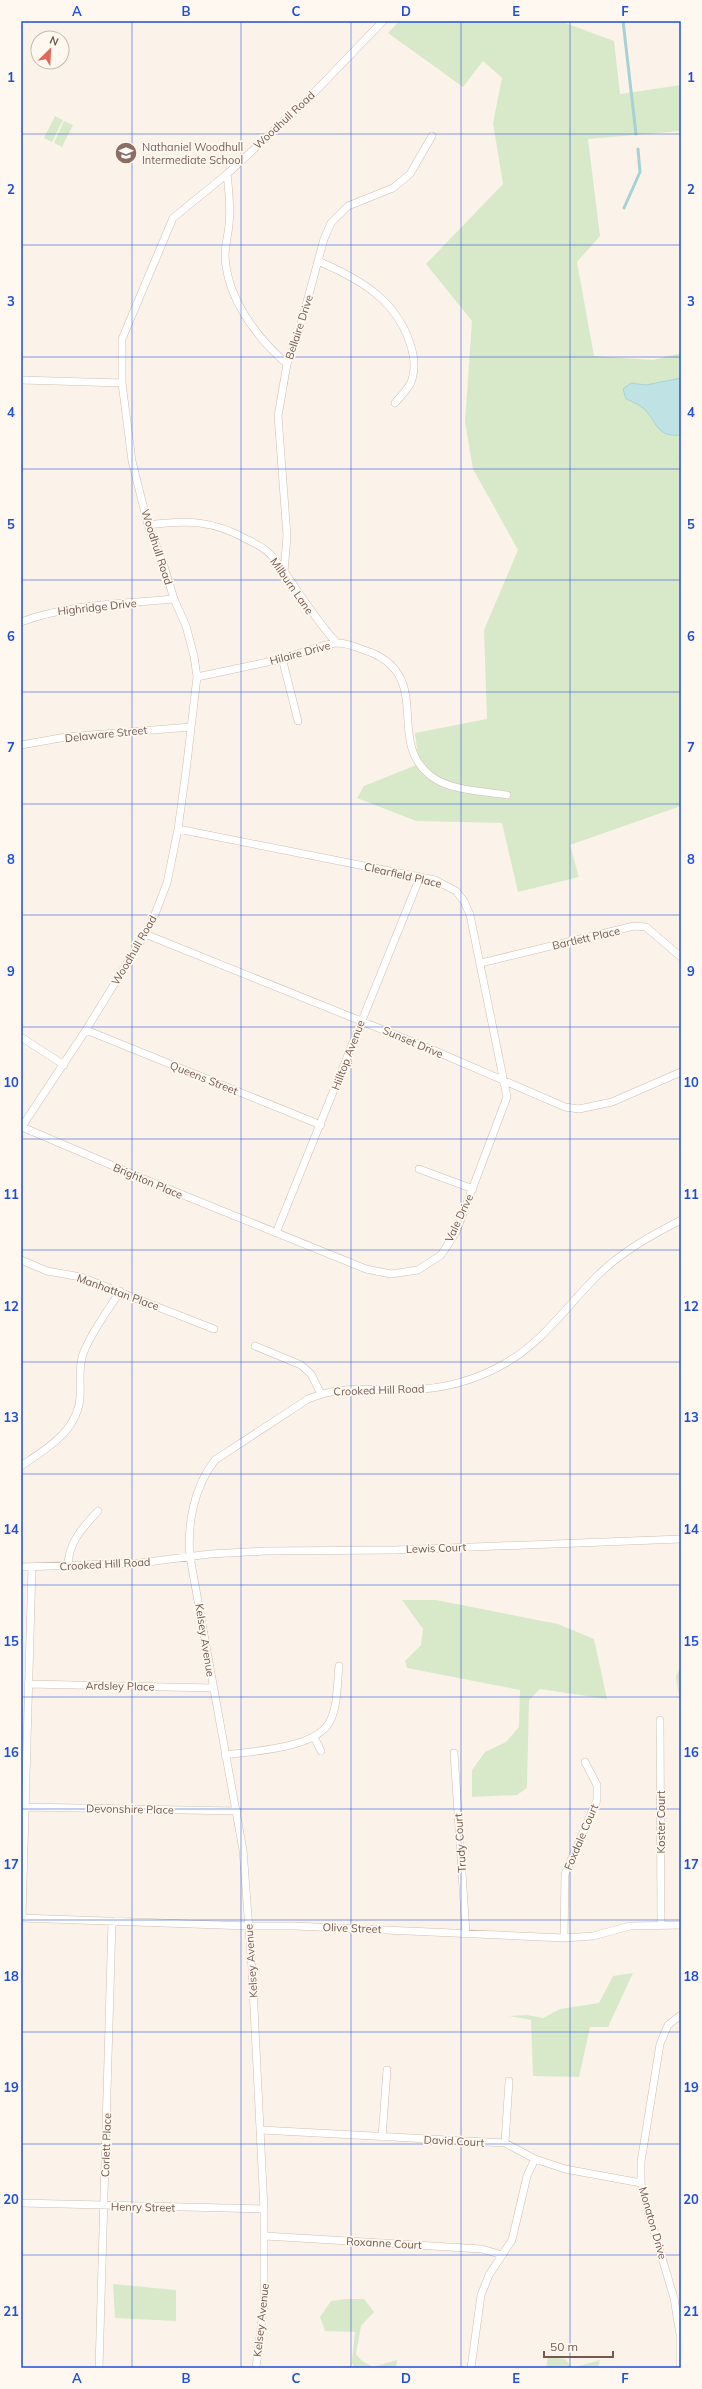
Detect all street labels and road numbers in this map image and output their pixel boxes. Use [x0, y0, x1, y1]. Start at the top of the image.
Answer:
street label: Woodhull Road [250, 88, 318, 152]
street label: Bellaire Drive [282, 293, 316, 361]
street label: Woodhull Road [138, 507, 176, 587]
street label: Milburn Lane [267, 555, 317, 617]
street label: Highridge Drive [57, 596, 137, 618]
street label: Hilaire Drive [268, 638, 332, 668]
street label: Delaware Street [64, 723, 148, 745]
street label: Clearfield Place [363, 859, 443, 891]
street label: Woodhull Road [108, 912, 160, 988]
street label: Bartlett Place [551, 923, 621, 953]
street label: Hilltop Avenue [328, 1018, 368, 1092]
street label: Sunset Drive [381, 1023, 445, 1061]
street label: Queens Street [168, 1058, 240, 1098]
street label: Brighton Place [111, 1160, 185, 1202]
street label: Vale Drive [442, 1192, 476, 1244]
street label: Manhattan Place [75, 1271, 161, 1313]
street label: Crooked Hill Road [333, 1381, 425, 1399]
street label: Lewis Court [406, 1540, 467, 1556]
street label: Crooked Hill Road [59, 1555, 151, 1573]
street label: Kelsey Avenue [192, 1602, 218, 1678]
street label: Ardsley Place [85, 1678, 155, 1694]
street label: Koster Court [654, 1790, 668, 1854]
street label: Devonshire Place [86, 1801, 174, 1817]
street label: Foxdale Court [561, 1802, 601, 1872]
street label: Trudy Court [451, 1813, 469, 1873]
street label: Olive Street [322, 1920, 382, 1936]
street label: Kelsey Avenue [241, 1924, 261, 1998]
street label: Corlett Place [98, 2113, 114, 2177]
street label: David Court [423, 2132, 485, 2150]
street label: Monaton Drive [636, 2185, 670, 2261]
street label: Henry Street [111, 2199, 175, 2215]
street label: Roxanne Court [346, 2234, 422, 2252]
street label: Kelsey Avenue [250, 2283, 272, 2357]

